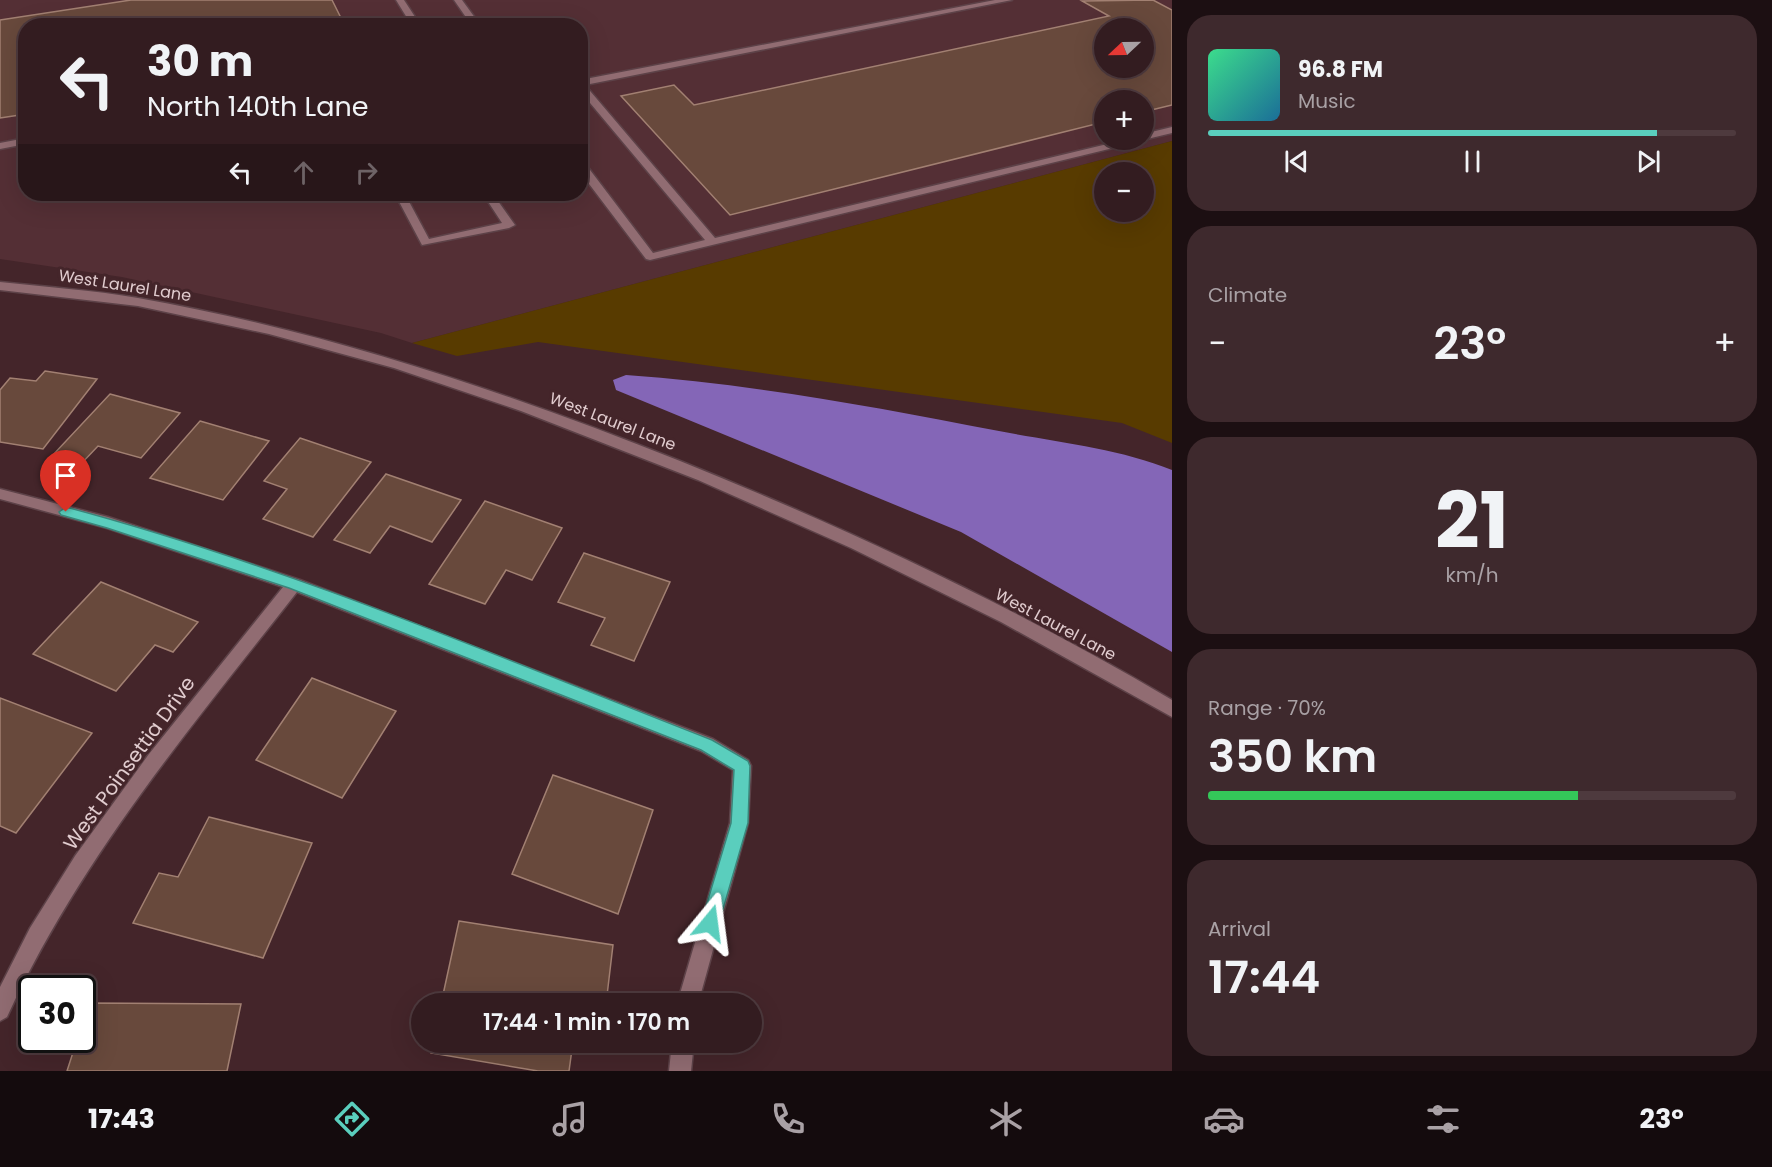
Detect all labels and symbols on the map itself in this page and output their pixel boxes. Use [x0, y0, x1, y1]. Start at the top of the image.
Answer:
north arrow [1094, 18, 1154, 78]
street label: West Laurel Lane [57, 264, 193, 307]
street label: West Laurel Lane [546, 387, 680, 456]
pin [40, 450, 91, 512]
street label: West Laurel Lane [991, 583, 1120, 666]
street label: West Poinsettia Drive [56, 670, 202, 856]
position arrow [678, 891, 742, 955]
speed limit sign: 30 [18, 975, 96, 1053]

